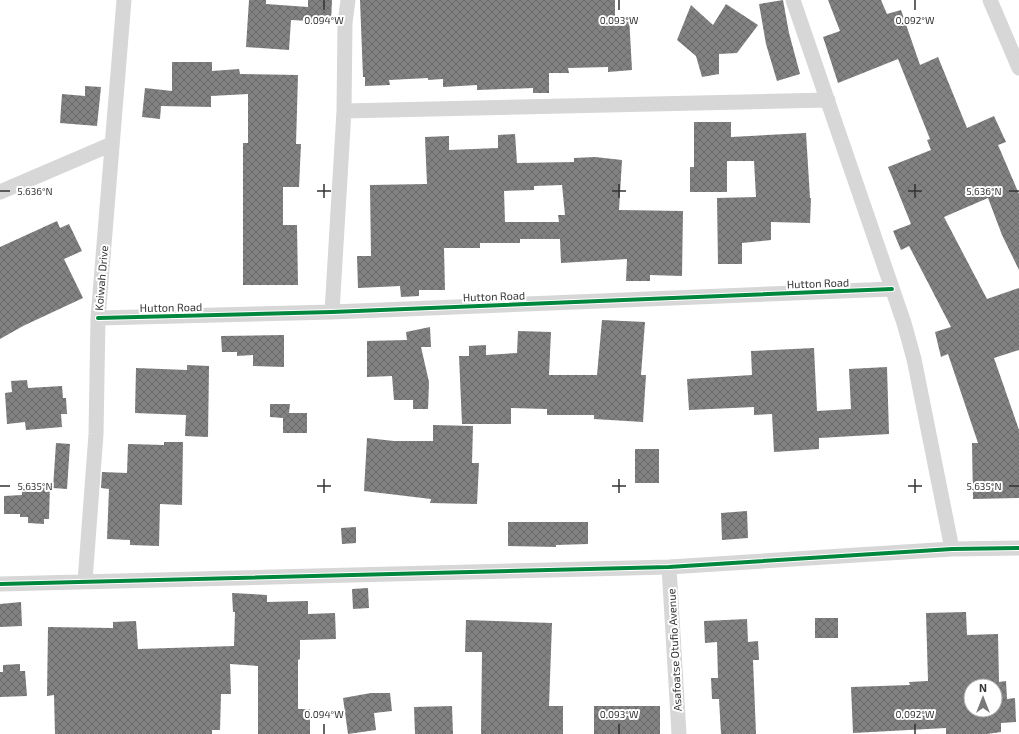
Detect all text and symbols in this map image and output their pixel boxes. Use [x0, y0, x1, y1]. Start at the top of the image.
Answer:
text: 0.094°W [304, 14, 344, 26]
text: 0.093°W [600, 14, 639, 26]
text: 0.092°W [896, 14, 935, 26]
text: 5.636°N [17, 185, 53, 197]
text: 5.636°N [966, 185, 1002, 197]
street label: Koiwah Drive [92, 245, 110, 311]
street label: Hutton Road [787, 275, 849, 291]
street label: Hutton Road [463, 288, 525, 304]
street label: Hutton Road [140, 300, 202, 314]
text: 5.635°N [18, 480, 52, 492]
text: 5.635°N [967, 480, 1001, 492]
street label: Asafoatse Otufio Avenue [664, 588, 684, 712]
north arrow [963, 678, 1003, 718]
text: N [979, 681, 987, 694]
text: 0.094°W [304, 708, 344, 720]
text: 0.093°W [600, 708, 639, 720]
text: 0.092°W [896, 708, 935, 720]

